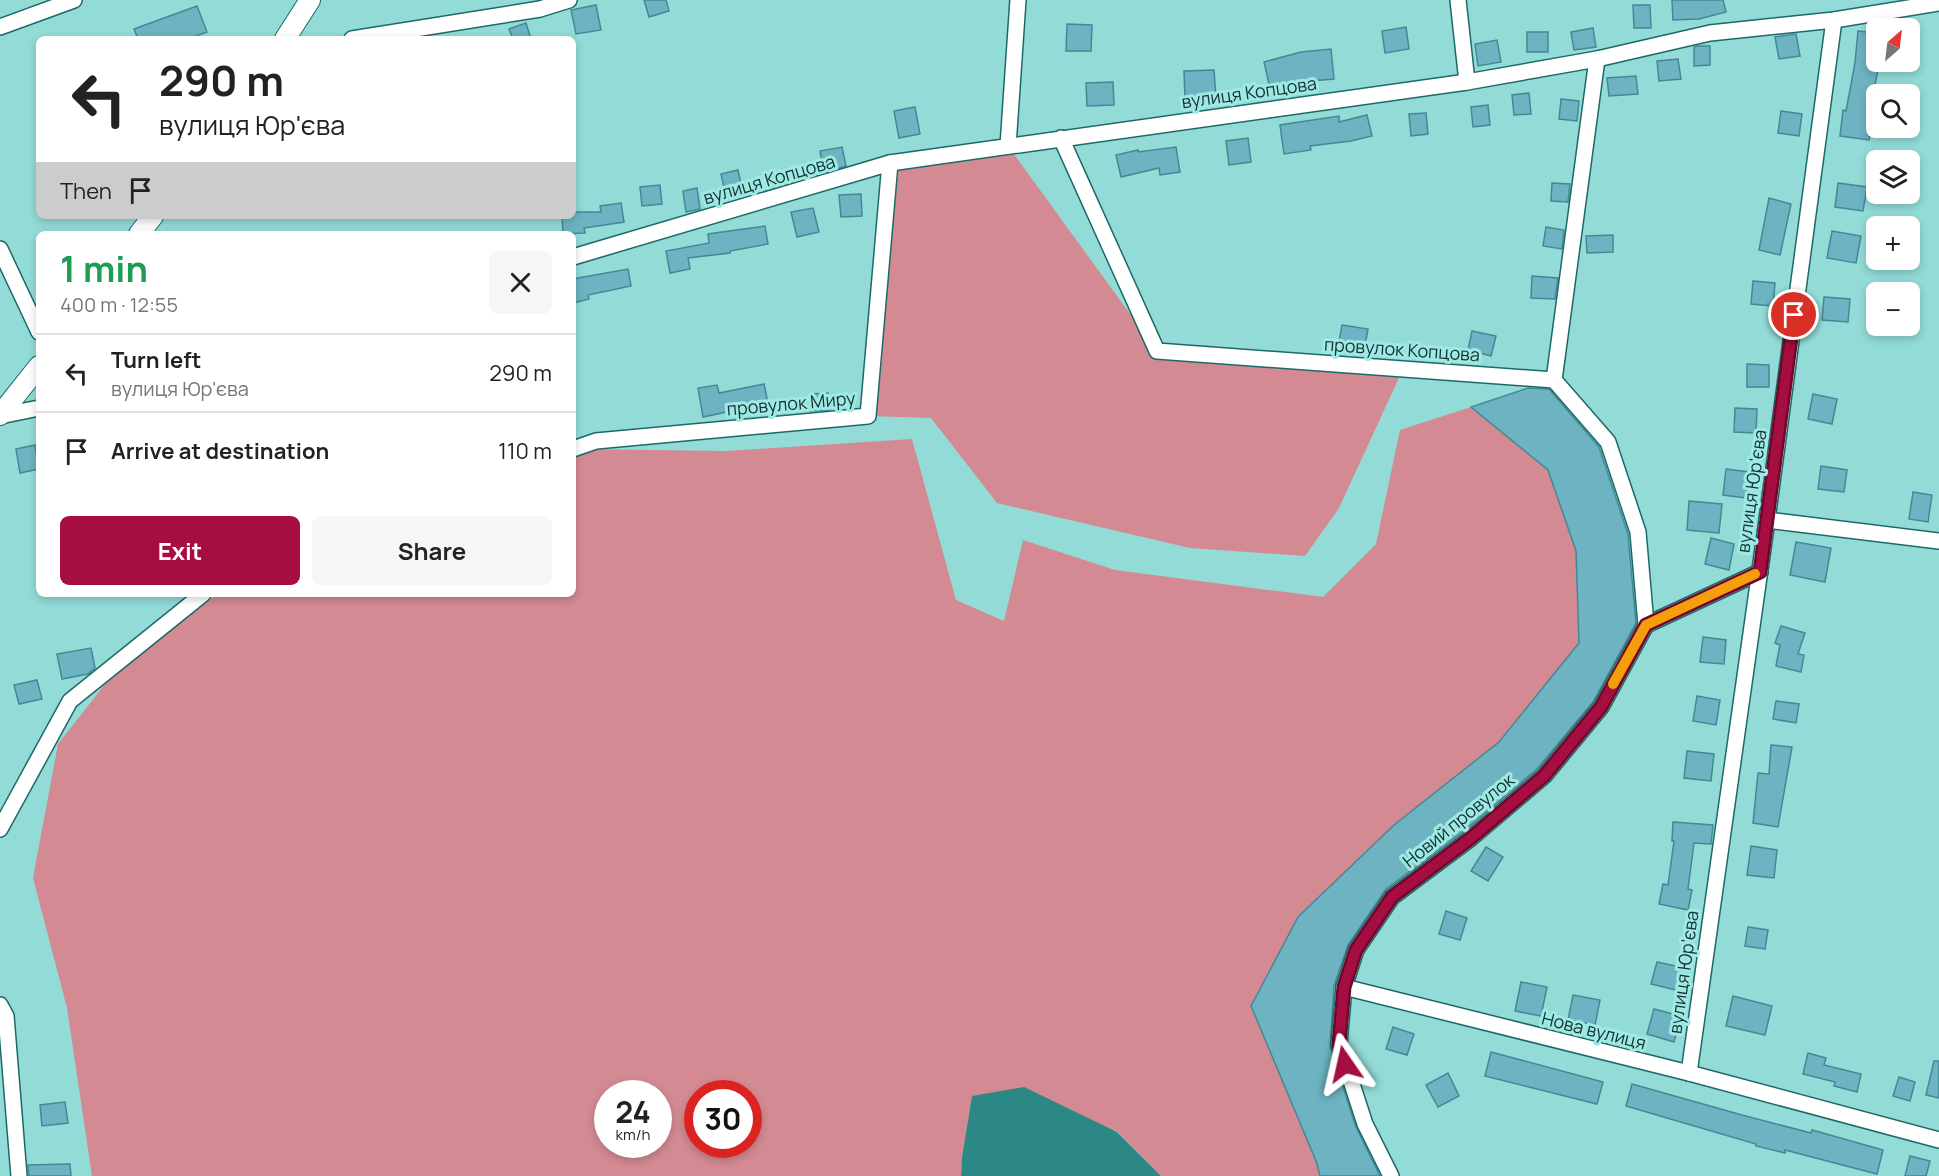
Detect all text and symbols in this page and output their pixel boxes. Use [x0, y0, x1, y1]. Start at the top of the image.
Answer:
north arrow [1866, 18, 1920, 72]
map controls [1866, 18, 1920, 336]
text: 290 m [159, 51, 284, 109]
icon: left [60, 60, 138, 138]
street label: вулиця Копцова [1180, 71, 1318, 113]
button: search [1866, 84, 1920, 138]
text: вулиця Юр'єва [159, 106, 345, 143]
street label: вулиця Копцова [700, 149, 838, 209]
button: layers [1866, 150, 1920, 204]
icon: arrive [124, 174, 157, 207]
text: Then [60, 176, 112, 206]
button: + [1866, 216, 1920, 270]
text: 1 min [60, 244, 148, 293]
button: close [489, 251, 552, 314]
button: − [1866, 282, 1920, 336]
pin [1768, 289, 1819, 340]
text: 400 m · 12:55 [60, 291, 178, 318]
icon: arrive [1777, 298, 1810, 331]
street label: провулок Копцова [1323, 332, 1481, 366]
text: Turn left [111, 345, 201, 375]
icon: left [60, 357, 93, 390]
text: 290 m [489, 358, 552, 388]
text: вулиця Юр'єва [111, 375, 249, 402]
street label: провулок Миру [726, 385, 857, 421]
street label: вулиця Юр'єва [1730, 428, 1772, 554]
icon: arrive [60, 435, 93, 468]
text: Arrive at destination [111, 436, 329, 466]
text: 110 m [498, 436, 552, 466]
button: Exit [60, 516, 300, 585]
button: Share [312, 516, 552, 585]
street label: Новий провулок [1397, 767, 1520, 872]
street label: вулиця Юр'єва [1662, 909, 1704, 1035]
street label: Нова вулиця [1539, 1005, 1649, 1055]
position arrow [1313, 1032, 1377, 1096]
speed limit sign: 30 [684, 1080, 762, 1158]
text: 24 [615, 1091, 651, 1132]
text: km/h [616, 1124, 650, 1145]

